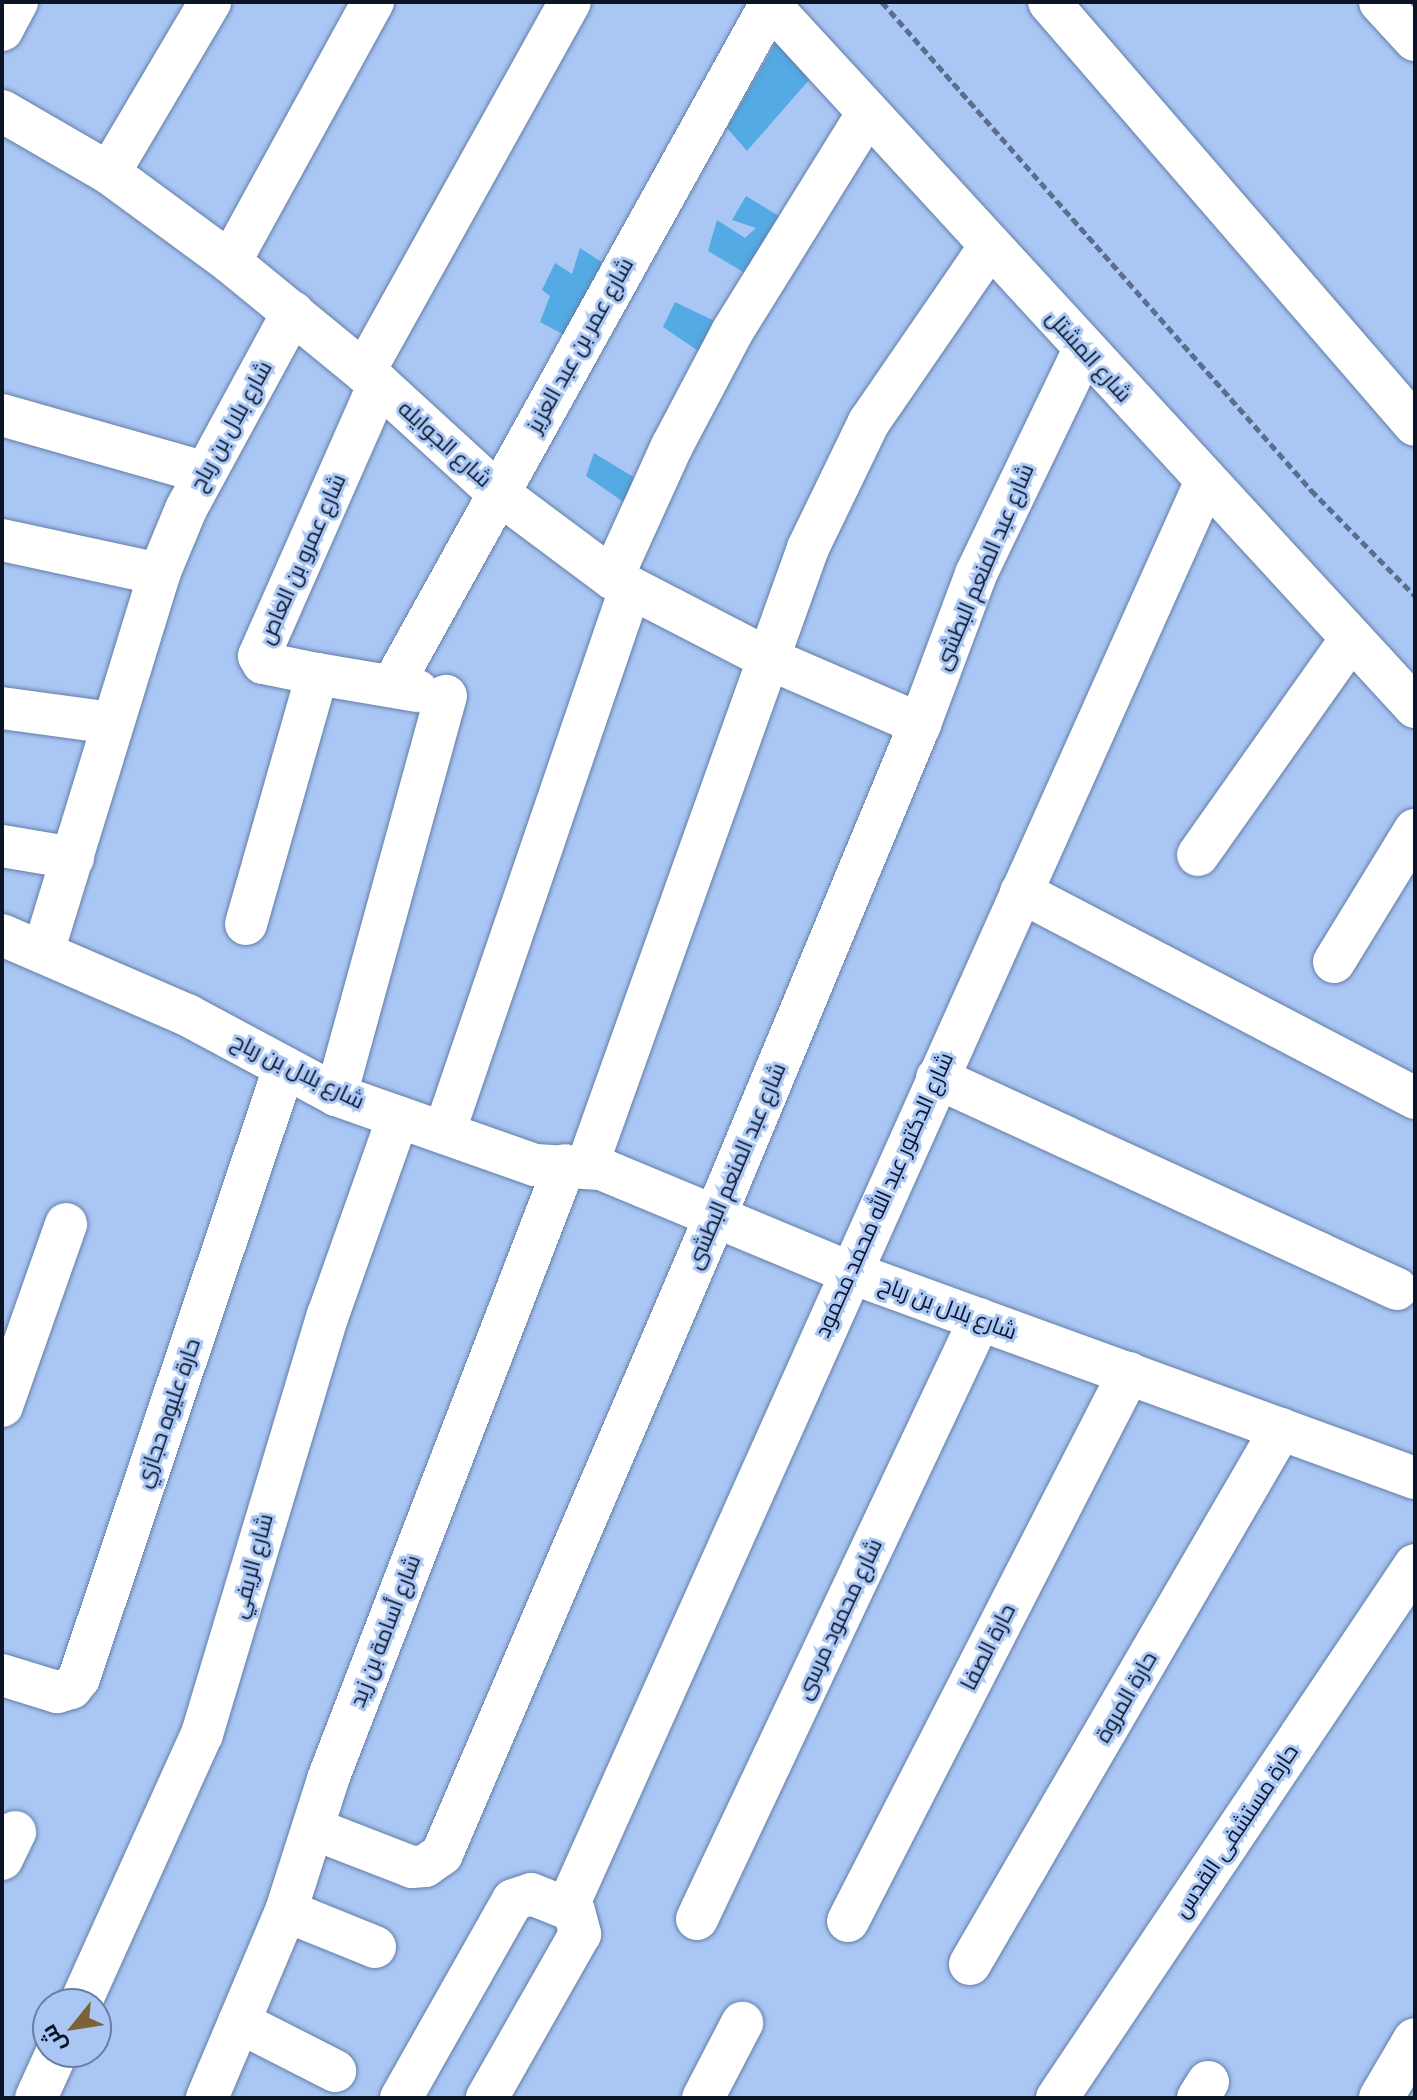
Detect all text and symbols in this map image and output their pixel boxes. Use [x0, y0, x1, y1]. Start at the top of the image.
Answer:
street label: شارع عمر بن عبد العزيز [521, 253, 639, 437]
street label: شارع المشتل [1041, 304, 1137, 408]
street label: شارع بلال بن رباح [184, 356, 278, 496]
street label: شارع الجوايله [393, 395, 497, 493]
street label: شارع عبد المنعم البطشى [929, 460, 1039, 674]
street label: شارع عمرو بن العاص [253, 470, 351, 648]
street label: شارع بلال بن رباح [227, 1027, 369, 1115]
street label: شارع الدكتور عبد الله محمد محمود [809, 1048, 959, 1342]
street label: شارع عبد المنعم البطشى [681, 1059, 791, 1273]
street label: شارع بلال بن رباح [876, 1271, 1020, 1345]
street label: حارة عليوه حجازي [130, 1335, 206, 1491]
street label: شارع الريفي [225, 1511, 279, 1621]
street label: شارع محمود مرسى [790, 1535, 888, 1703]
street label: شارع أسامة بن زيد [344, 1551, 426, 1711]
street label: حارة الصفا [955, 1599, 1021, 1695]
street label: حارة المروة [1089, 1647, 1163, 1747]
street label: حارة مستشفى القدس [1168, 1739, 1304, 1923]
north arrow [32, 1988, 112, 2068]
text: ش [28, 2016, 78, 2062]

